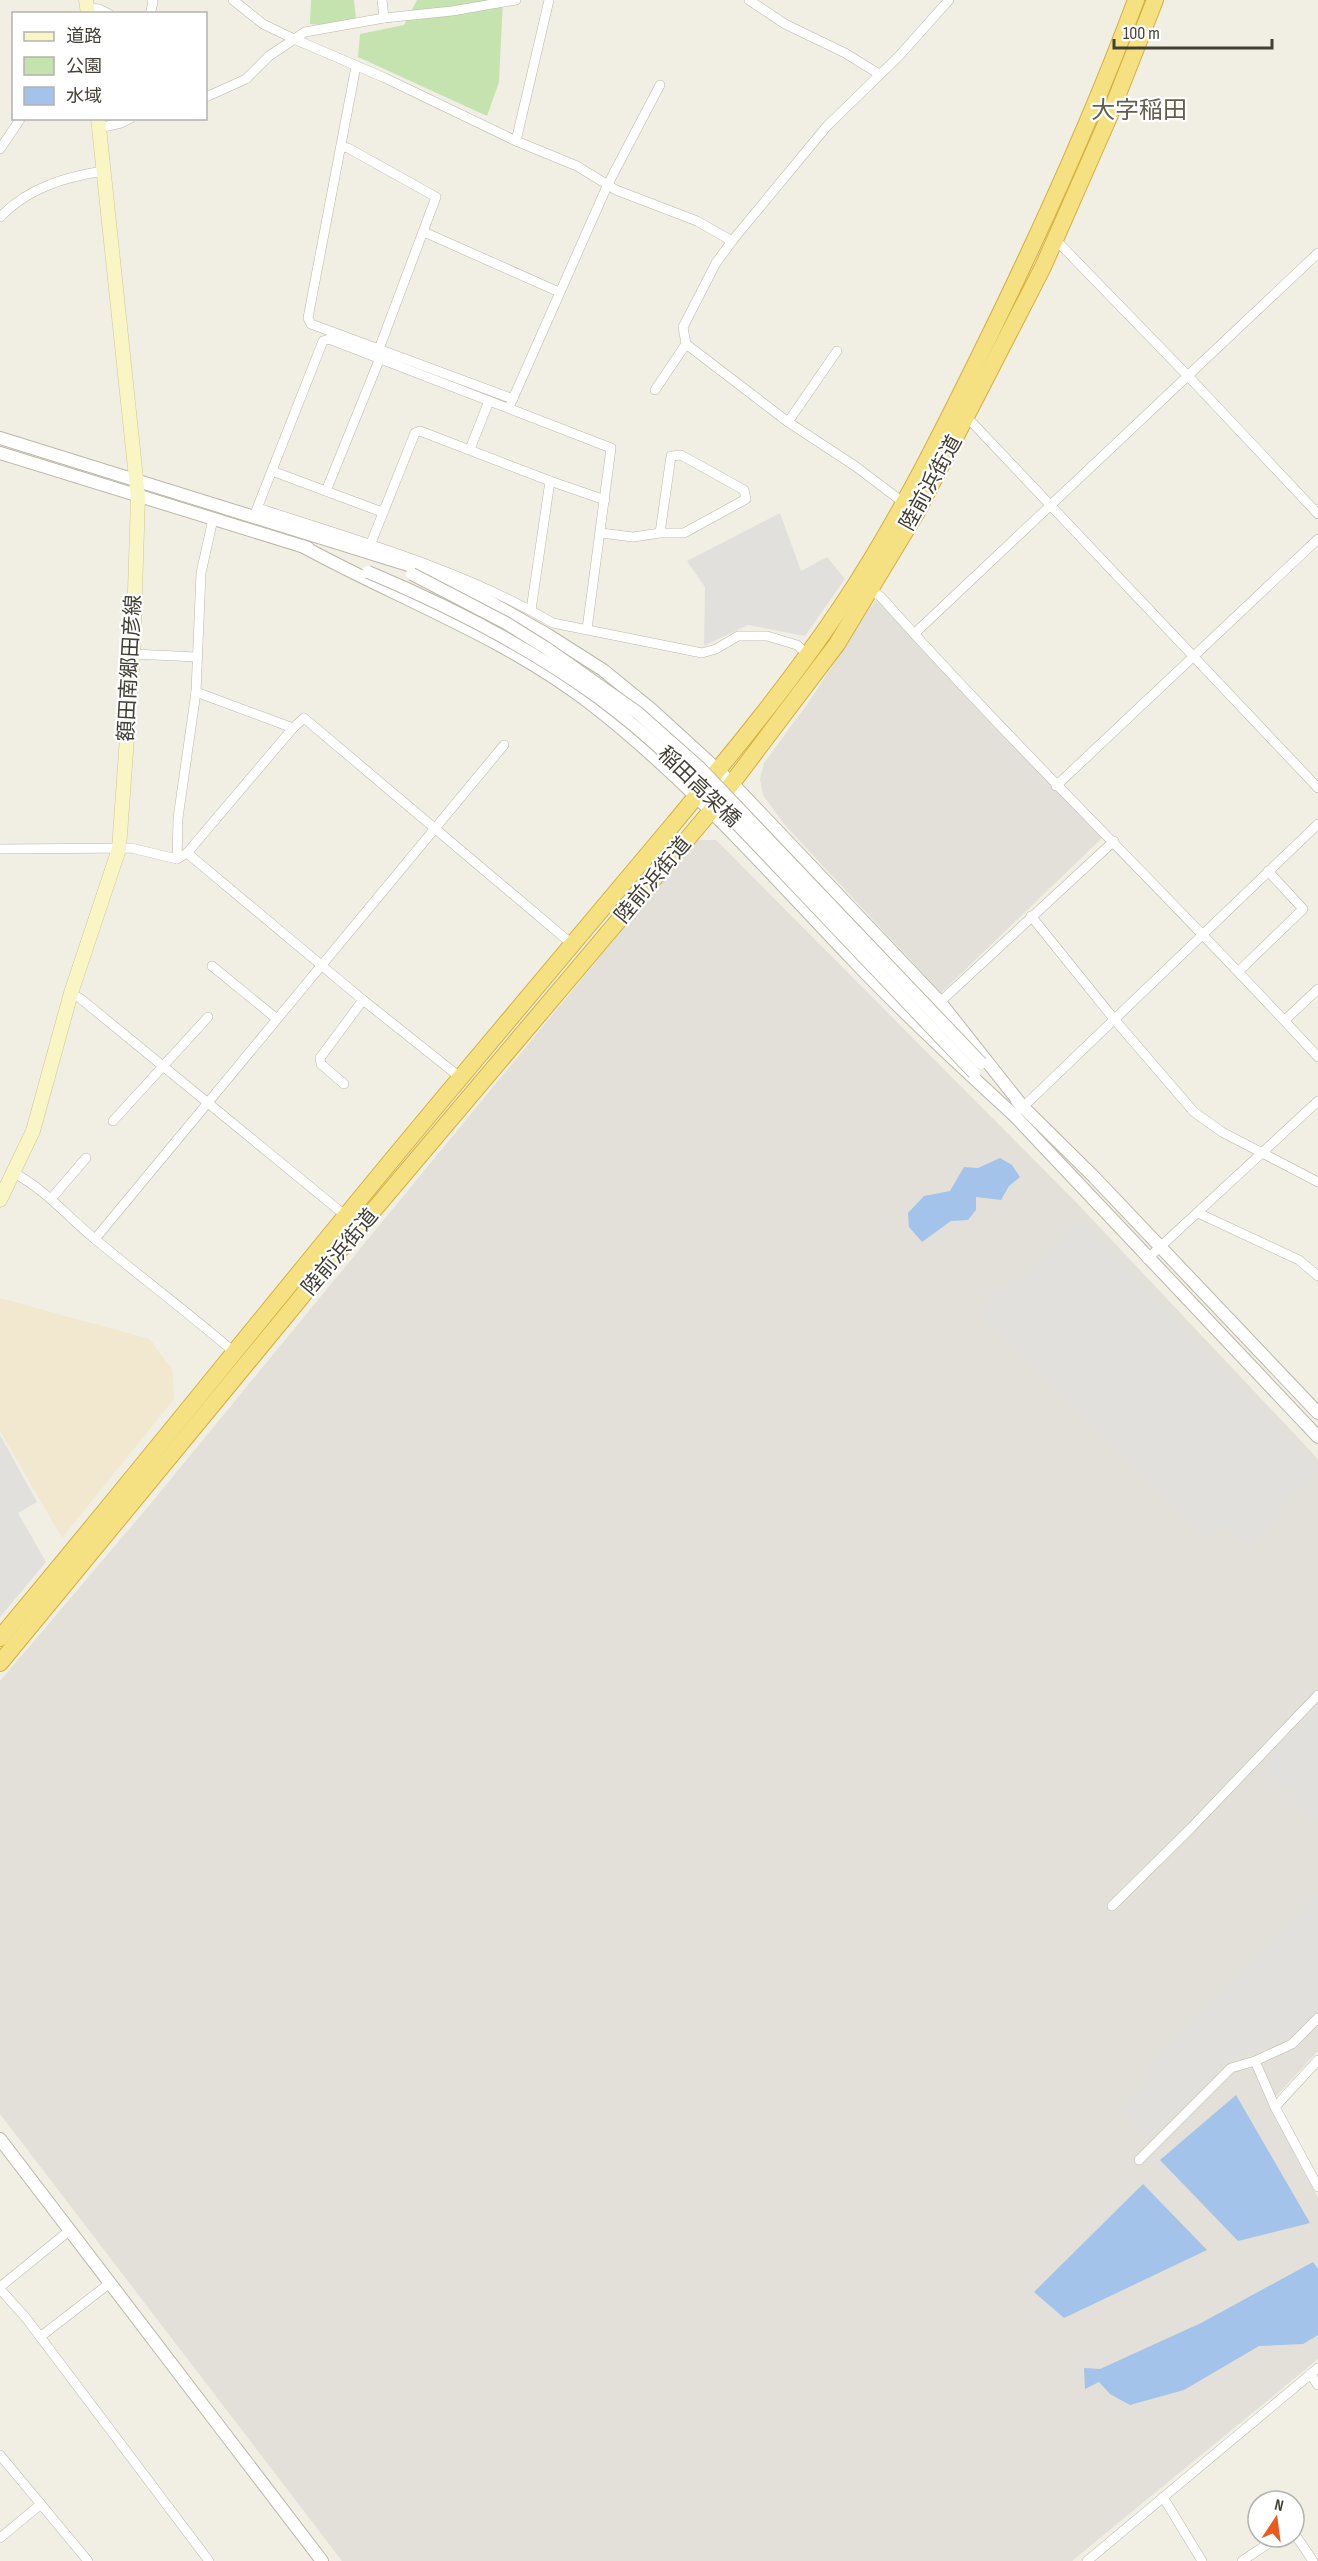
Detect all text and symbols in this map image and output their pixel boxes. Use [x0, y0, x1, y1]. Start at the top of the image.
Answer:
legend [12, 12, 207, 120]
scale bar [1114, 12, 1272, 50]
text: 100 m [1123, 23, 1160, 44]
text: 道路 [66, 26, 102, 47]
text: 公園 [66, 56, 102, 77]
text: 水域 [66, 86, 102, 107]
district label: 大字稲田 [1091, 96, 1187, 125]
street label: 陸前浜街道 [895, 431, 967, 535]
street label: 額田南郷田彦線 [114, 594, 146, 742]
street label: 稲田高架橋 [653, 742, 745, 832]
street label: 陸前浜街道 [610, 832, 696, 928]
street label: 陸前浜街道 [297, 1204, 383, 1300]
north arrow [1246, 2489, 1306, 2549]
text: N [1273, 2496, 1285, 2516]

